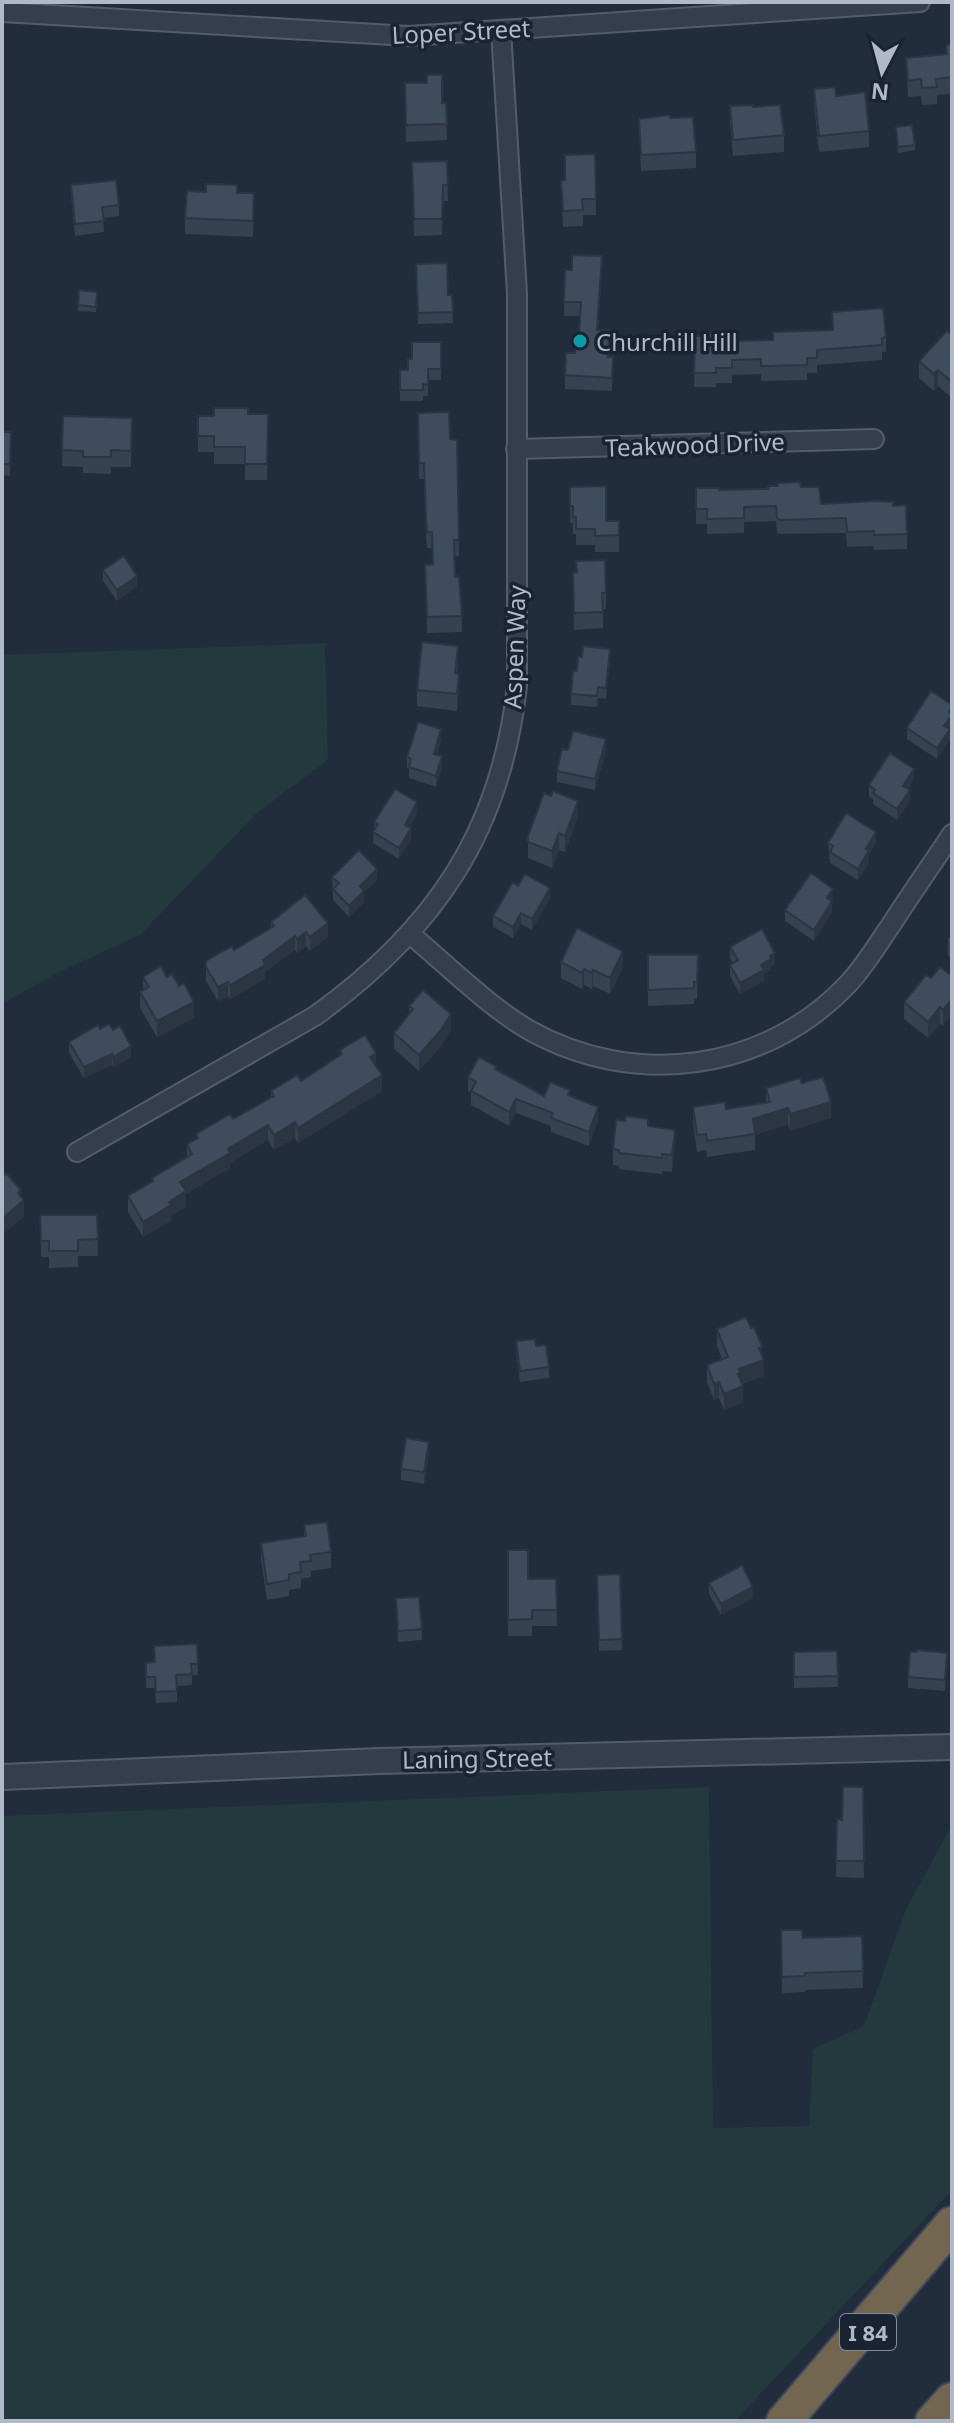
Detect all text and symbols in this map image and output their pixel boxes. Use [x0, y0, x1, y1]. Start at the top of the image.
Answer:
street label: Loper Street [391, 11, 531, 51]
north arrow [842, 32, 922, 112]
text: N [869, 77, 890, 109]
place label: Churchill Hill [596, 325, 738, 358]
marker: Churchill Hill [571, 332, 589, 350]
street label: Teakwood Drive [605, 424, 785, 464]
street label: Aspen Way [495, 584, 533, 709]
street label: Laning Street [402, 1740, 553, 1776]
road number: I 84 [840, 2314, 896, 2350]

